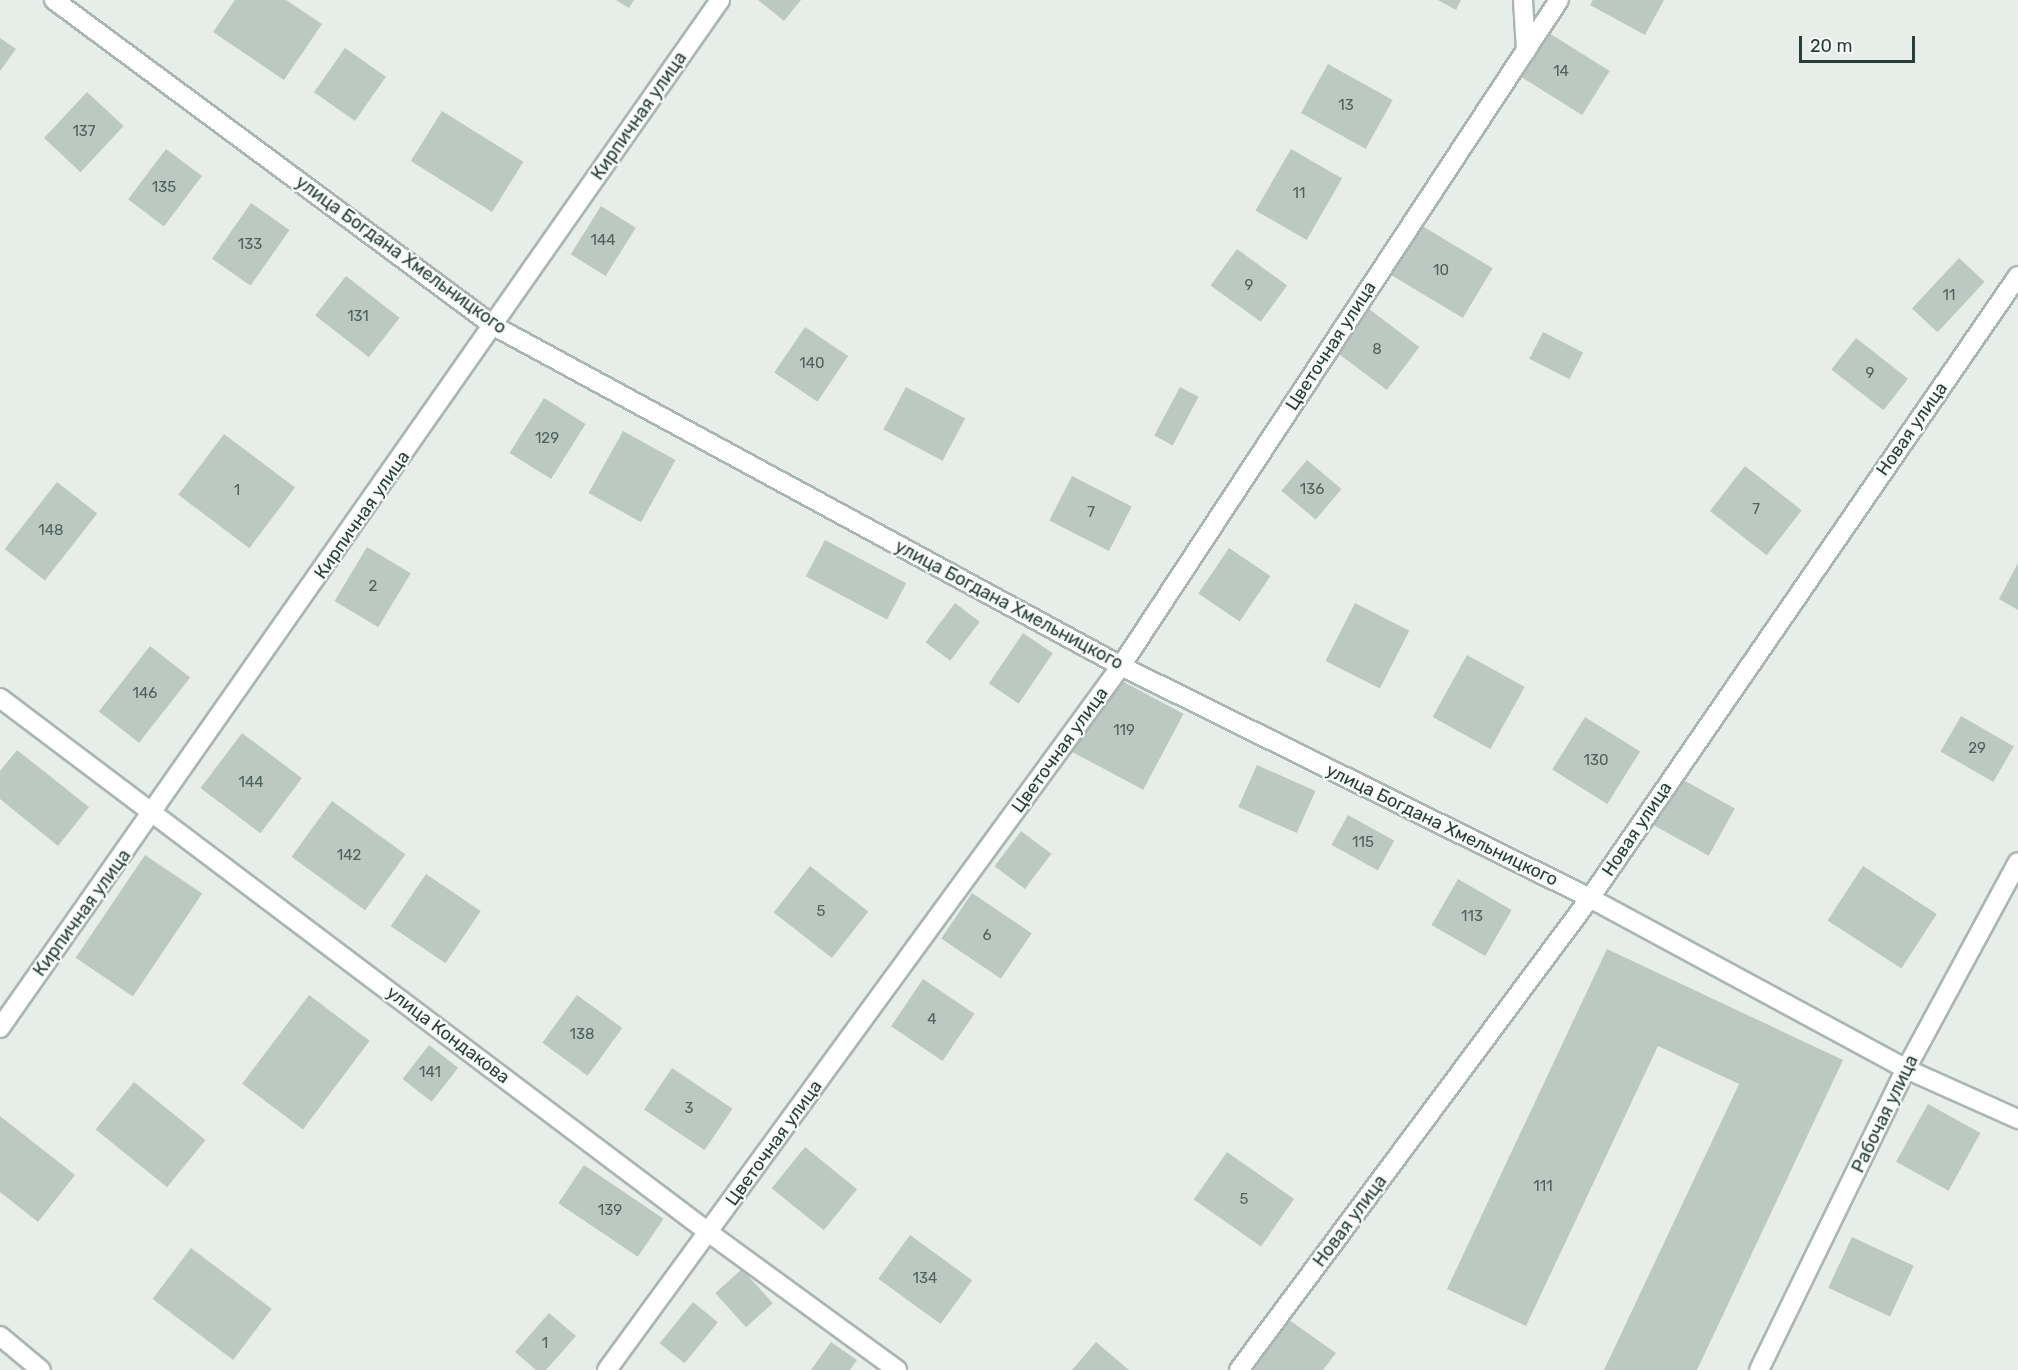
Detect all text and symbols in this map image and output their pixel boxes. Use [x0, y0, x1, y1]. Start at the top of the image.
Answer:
scale bar [1802, 24, 1918, 62]
text: 20 m [1810, 35, 1852, 57]
street label: Кирпичная улица [587, 48, 691, 184]
house number: 14 [1553, 63, 1569, 81]
house number: 13 [1338, 97, 1354, 115]
house number: 137 [72, 123, 96, 141]
street label: улица Богдана Хмельницкого [291, 171, 511, 339]
house number: 135 [152, 179, 176, 197]
house number: 11 [1293, 185, 1305, 203]
house number: 144 [590, 232, 616, 250]
house number: 133 [238, 236, 262, 254]
house number: 10 [1433, 262, 1449, 280]
house number: 9 [1245, 277, 1253, 295]
street label: Цветочная улица [1281, 277, 1381, 415]
house number: 11 [1943, 287, 1955, 305]
house number: 131 [347, 308, 369, 326]
house number: 8 [1372, 341, 1382, 359]
house number: 140 [799, 355, 825, 373]
house number: 9 [1866, 365, 1874, 383]
street label: Новая улица [1872, 378, 1952, 480]
house number: 129 [535, 430, 559, 448]
street label: Кирпичная улица [310, 447, 414, 583]
house number: 136 [1300, 481, 1324, 499]
house number: 1 [234, 482, 240, 500]
house number: 7 [1752, 501, 1760, 519]
house number: 7 [1087, 504, 1095, 522]
house number: 148 [38, 522, 64, 540]
street label: улица Богдана Хмельницкого [891, 536, 1127, 674]
house number: 2 [369, 578, 377, 596]
street label: Цветочная улица [1007, 683, 1113, 817]
house number: 146 [133, 685, 157, 703]
house number: 119 [1113, 722, 1135, 740]
house number: 29 [1968, 740, 1986, 758]
house number: 130 [1584, 752, 1608, 770]
street label: улица Богдана Хмельницкого [1322, 759, 1562, 891]
house number: 144 [238, 774, 264, 792]
street label: Новая улица [1598, 778, 1676, 880]
house number: 115 [1352, 834, 1374, 852]
street label: Кирпичная улица [29, 845, 135, 981]
house number: 142 [337, 847, 361, 865]
house number: 5 [817, 903, 825, 921]
house number: 113 [1461, 908, 1483, 926]
house number: 6 [982, 927, 992, 945]
street label: улица Кондакова [382, 982, 514, 1088]
house number: 4 [927, 1011, 937, 1029]
house number: 138 [570, 1026, 594, 1044]
street label: Рабочая улица [1847, 1052, 1923, 1176]
house number: 141 [419, 1064, 441, 1082]
street label: Цветочная улица [721, 1076, 827, 1210]
house number: 3 [684, 1100, 694, 1118]
street label: Новая улица [1309, 1171, 1391, 1271]
house number: 111 [1533, 1178, 1553, 1196]
house number: 5 [1240, 1191, 1248, 1209]
house number: 139 [598, 1202, 622, 1220]
house number: 134 [913, 1270, 937, 1288]
house number: 1 [542, 1335, 548, 1353]

